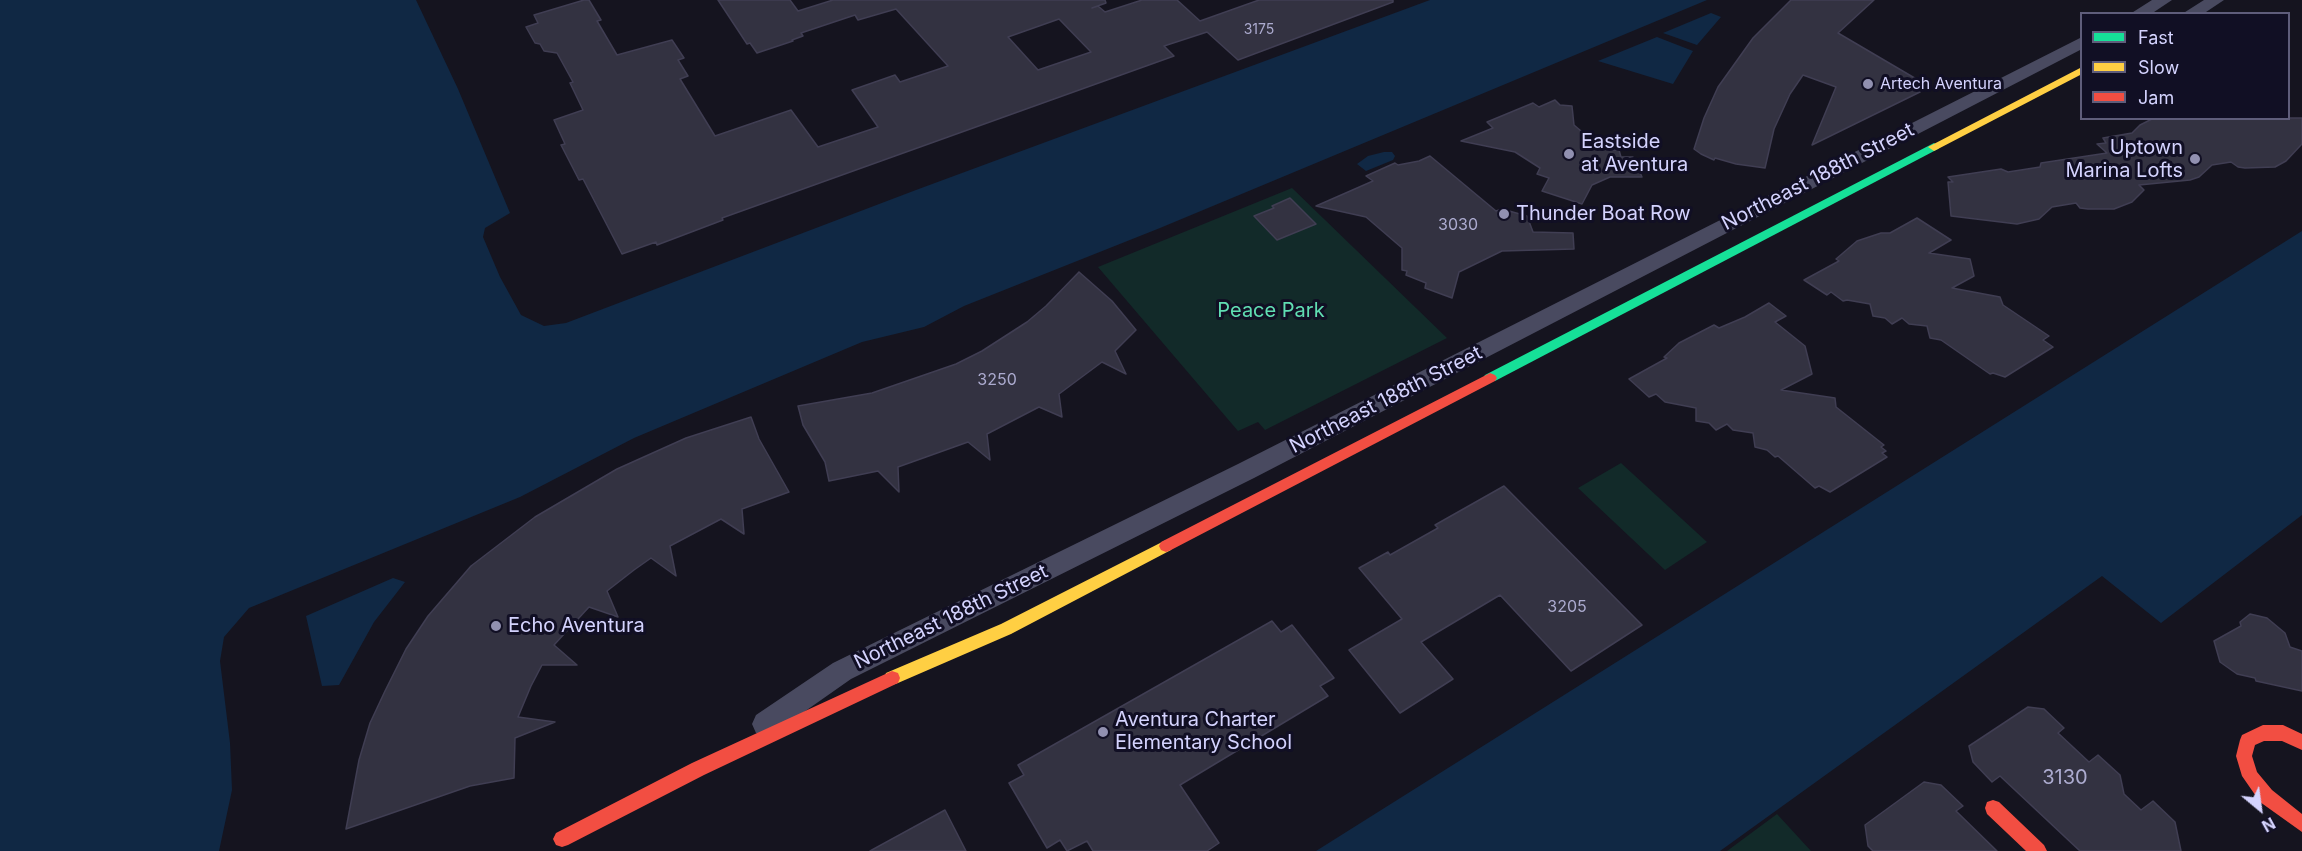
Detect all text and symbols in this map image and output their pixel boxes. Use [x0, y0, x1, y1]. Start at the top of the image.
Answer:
legend [2080, 12, 2290, 120]
house number: 3175 [1244, 22, 1274, 38]
text: Fast [2138, 27, 2174, 48]
text: Slow [2138, 57, 2179, 78]
place label: Artech Aventura [1880, 74, 2002, 94]
marker: Artech Aventura [1861, 77, 1875, 91]
text: Jam [2138, 87, 2174, 108]
street label: Northeast 188th Street [1718, 118, 1918, 236]
place label: Eastside at Aventura [1581, 130, 1688, 177]
place label: Uptown Marina Lofts [2065, 136, 2183, 183]
marker: Eastside at Aventura [1562, 147, 1576, 161]
marker: Uptown Marina Lofts [2188, 152, 2202, 166]
place label: Thunder Boat Row [1516, 202, 1691, 226]
marker: Thunder Boat Row [1497, 207, 1511, 221]
house number: 3030 [1438, 215, 1478, 235]
park label: Peace Park [1217, 299, 1325, 323]
street label: Northeast 188th Street [1286, 341, 1486, 459]
house number: 3250 [977, 370, 1017, 390]
street label: Northeast 188th Street [850, 560, 1052, 674]
house number: 3205 [1547, 597, 1587, 617]
place label: Echo Aventura [508, 614, 645, 638]
marker: Echo Aventura [489, 619, 503, 633]
place label: Aventura Charter Elementary School [1115, 708, 1292, 755]
marker: Aventura Charter Elementary School [1096, 725, 1110, 739]
house number: 3130 [2042, 766, 2088, 790]
north arrow [2230, 779, 2290, 839]
text: N [2259, 813, 2279, 836]

